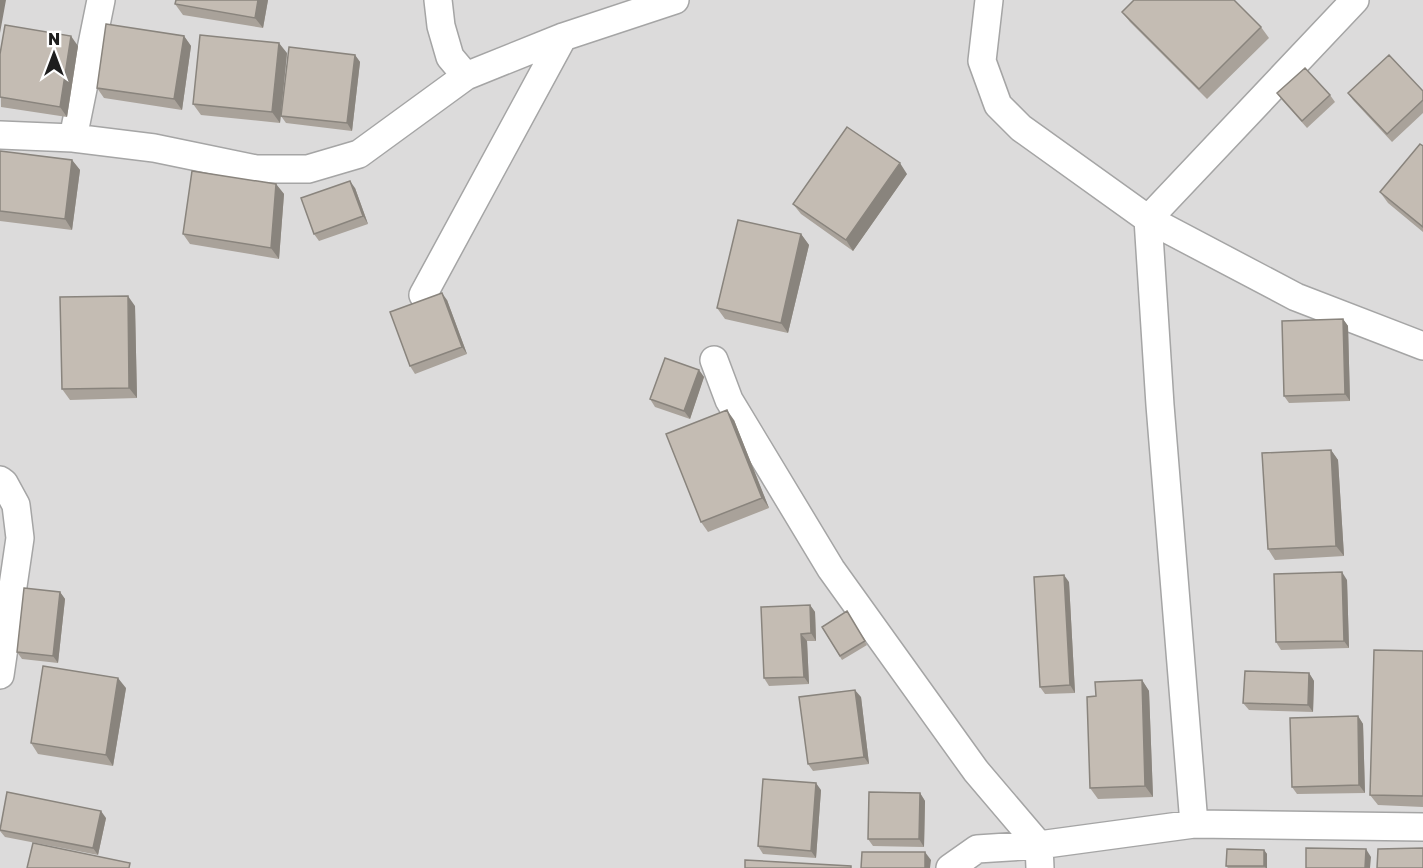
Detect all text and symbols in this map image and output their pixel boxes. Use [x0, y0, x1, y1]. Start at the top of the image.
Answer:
north arrow [24, 24, 84, 84]
text: N [48, 29, 60, 49]

